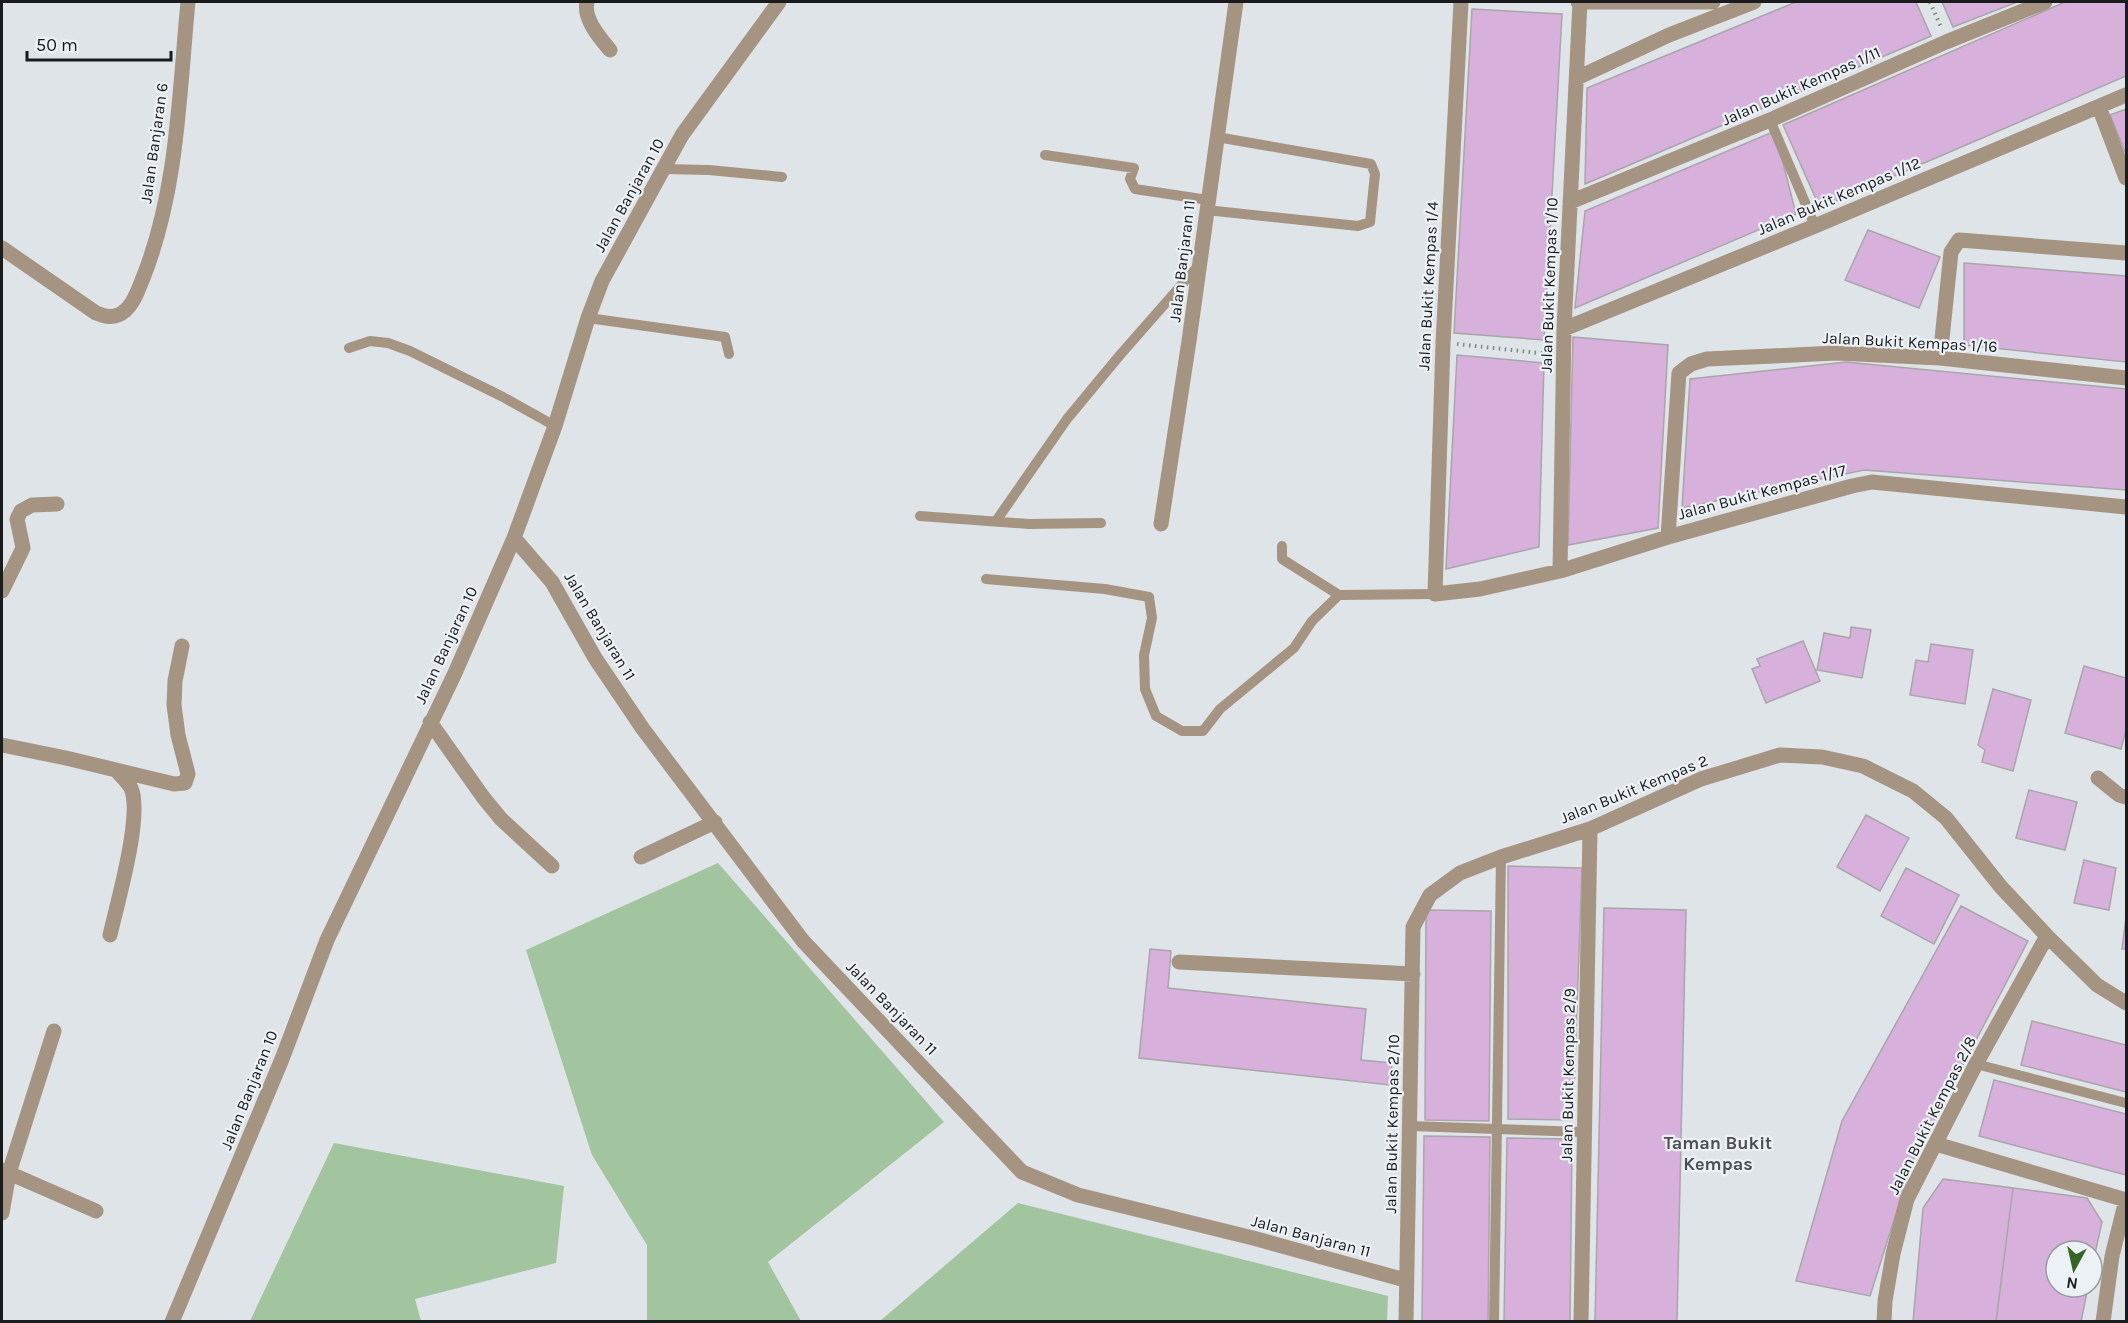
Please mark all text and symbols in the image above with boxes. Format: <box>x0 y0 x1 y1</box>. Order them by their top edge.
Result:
scale bar <box>27 24 171 62</box>
text: 50 m <box>36 34 78 56</box>
street label: Jalan Bukit Kempas 1/11 <box>1719 42 1883 130</box>
street label: Jalan Banjaran 6 <box>136 82 172 204</box>
street label: Jalan Banjaran 10 <box>590 135 668 255</box>
street label: Jalan Bukit Kempas 1/12 <box>1755 153 1923 239</box>
street label: Jalan Bukit Kempas 1/10 <box>1536 197 1562 373</box>
street label: Jalan Banjaran 11 <box>1165 199 1199 323</box>
street label: Jalan Bukit Kempas 1/4 <box>1414 201 1442 371</box>
street label: Jalan Bukit Kempas 1/16 <box>1822 328 1998 356</box>
street label: Jalan Bukit Kempas 1/17 <box>1676 460 1849 524</box>
street label: Jalan Banjaran 11 <box>560 568 640 684</box>
street label: Jalan Banjaran 10 <box>411 583 481 707</box>
street label: Jalan Bukit Kempas 2 <box>1557 751 1711 827</box>
street label: Jalan Banjaran 11 <box>842 957 942 1059</box>
street label: Jalan Bukit Kempas 2/9 <box>1557 988 1579 1162</box>
street label: Jalan Banjaran 10 <box>216 1028 282 1152</box>
street label: Jalan Bukit Kempas 2/8 <box>1884 1033 1980 1197</box>
street label: Jalan Bukit Kempas 2/10 <box>1381 1034 1403 1214</box>
district label: Taman Bukit Kempas <box>1664 1132 1772 1175</box>
street label: Jalan Banjaran 11 <box>1249 1211 1373 1261</box>
north arrow <box>2044 1239 2104 1299</box>
text: N <box>2065 1273 2079 1294</box>

